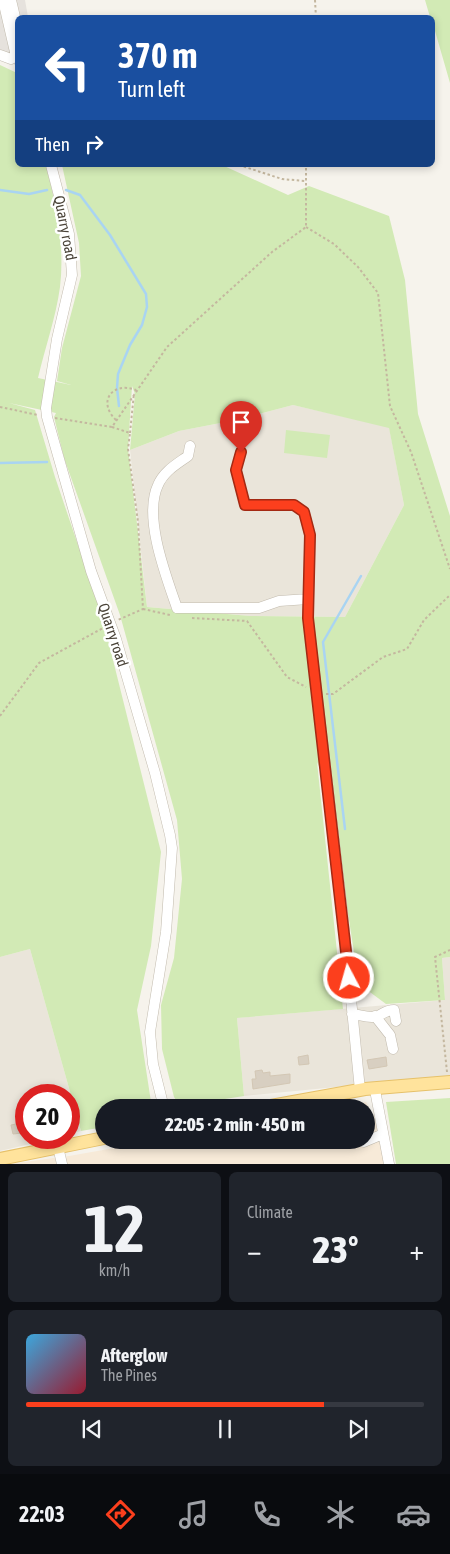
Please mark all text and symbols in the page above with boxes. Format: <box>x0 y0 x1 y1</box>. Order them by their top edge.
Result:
icon: left <box>35 35 100 100</box>
text: 370 m <box>118 35 197 75</box>
text: Turn left <box>118 76 185 102</box>
icon: right <box>80 130 108 158</box>
text: Then <box>35 133 70 155</box>
street label: Quarry road <box>51 194 80 262</box>
pin <box>220 401 262 452</box>
icon: arrive <box>227 408 255 436</box>
street label: Quarry road <box>95 601 132 669</box>
position arrow <box>322 951 374 1003</box>
speed limit sign: 20 <box>15 1084 80 1149</box>
text: 22:05 · 2 min · 450 m <box>165 1113 305 1135</box>
text: 12 <box>84 1191 145 1266</box>
text: Climate <box>247 1203 293 1221</box>
text: 23° <box>312 1228 359 1271</box>
text: − <box>247 1234 262 1266</box>
text: + <box>409 1234 424 1266</box>
text: km/h <box>99 1261 130 1279</box>
text: Afterglow <box>101 1344 168 1366</box>
text: The Pines <box>101 1366 157 1384</box>
icon: previous <box>78 1415 106 1443</box>
icon: pause <box>211 1415 239 1443</box>
icon: next <box>344 1415 372 1443</box>
icon: directions <box>103 1497 138 1532</box>
icon: music <box>176 1497 211 1532</box>
icon: phone <box>249 1497 284 1532</box>
icon: climate <box>323 1497 358 1532</box>
icon: car <box>396 1497 431 1532</box>
text: 22:03 <box>19 1501 65 1527</box>

